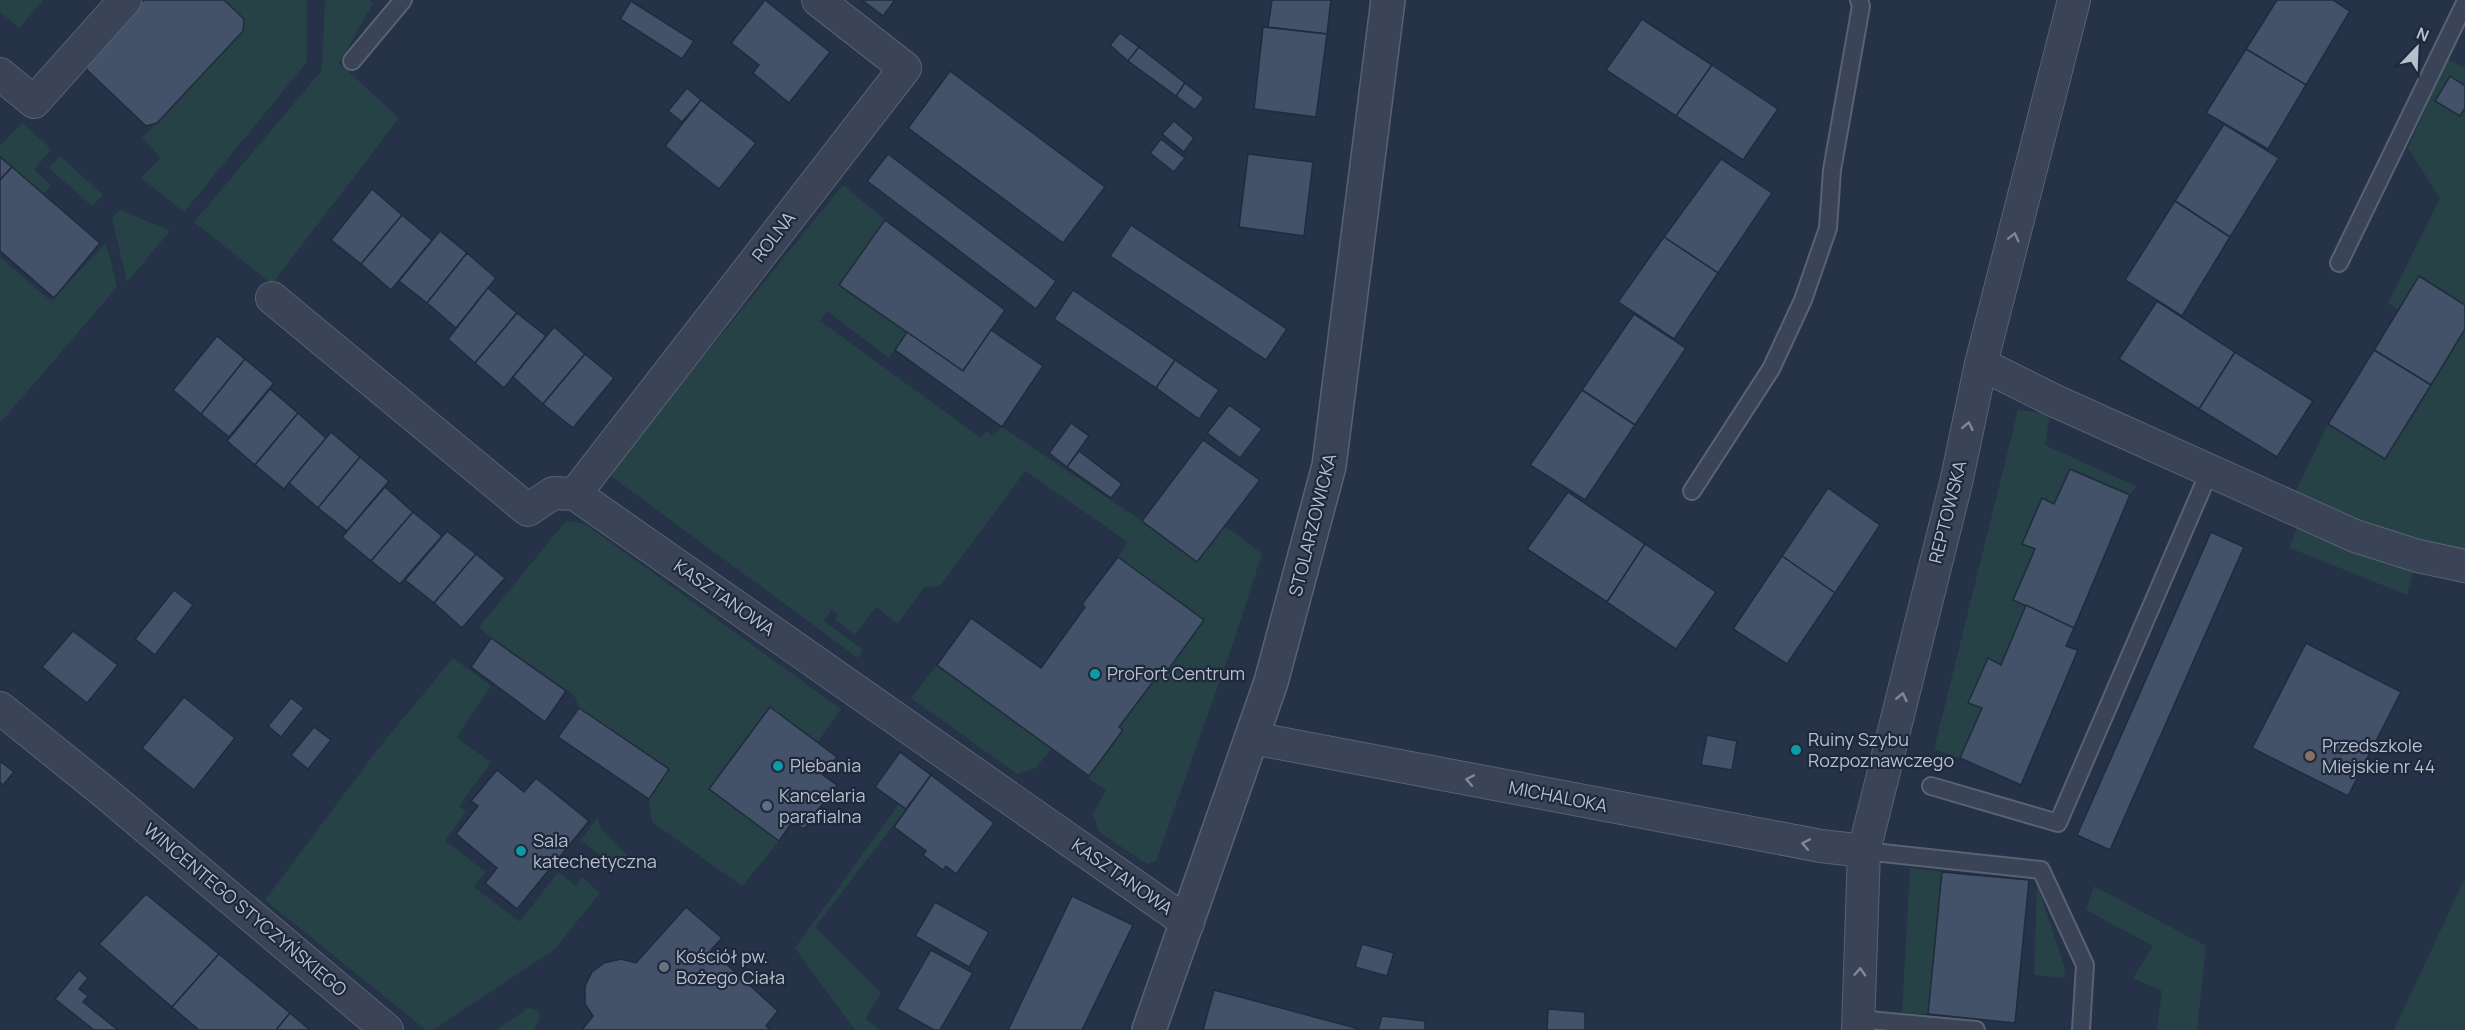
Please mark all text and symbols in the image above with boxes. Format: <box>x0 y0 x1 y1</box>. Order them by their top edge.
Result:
north arrow <box>2387 18 2447 78</box>
text: N <box>2413 22 2432 47</box>
street label: ROLNA <box>746 206 801 266</box>
one-way arrow <box>2006 232 2019 242</box>
one-way arrow <box>1961 422 1974 432</box>
street label: STOLARZOWICKA <box>1283 450 1342 599</box>
street label: REPTOWSKA <box>1923 457 1972 566</box>
street label: KASZTANOWA <box>669 553 780 641</box>
place label: ProFort Centrum <box>1107 661 1245 685</box>
marker: ProFort Centrum <box>1088 667 1102 681</box>
one-way arrow <box>1895 693 1908 703</box>
place label: Ruiny Szybu Rozpoznawczego <box>1808 727 1954 772</box>
place label: Przedszkole Miejskie nr 44 <box>2322 733 2435 778</box>
marker: Ruiny Szybu Rozpoznawczego <box>1789 743 1803 757</box>
marker: Przedszkole Miejskie nr 44 <box>2303 749 2317 763</box>
place label: Plebania <box>790 753 861 777</box>
marker: Plebania <box>771 759 785 773</box>
one-way arrow <box>1465 774 1475 787</box>
street label: MICHALOKA <box>1507 775 1610 817</box>
place label: Kancelaria parafialna <box>779 783 865 828</box>
marker: Kancelaria parafialna <box>760 799 774 813</box>
street label: WINCENTEGO STYCZYŃSKIEGO <box>139 817 352 1001</box>
place label: Sala katechetyczna <box>533 828 657 873</box>
street label: KASZTANOWA <box>1067 832 1178 920</box>
one-way arrow <box>1801 838 1811 850</box>
marker: Sala katechetyczna <box>514 844 528 858</box>
place label: Kościół pw. Bożego Ciała <box>676 944 785 989</box>
marker: Kościół pw. Bożego Ciała <box>657 960 671 974</box>
one-way arrow <box>1853 967 1866 976</box>

